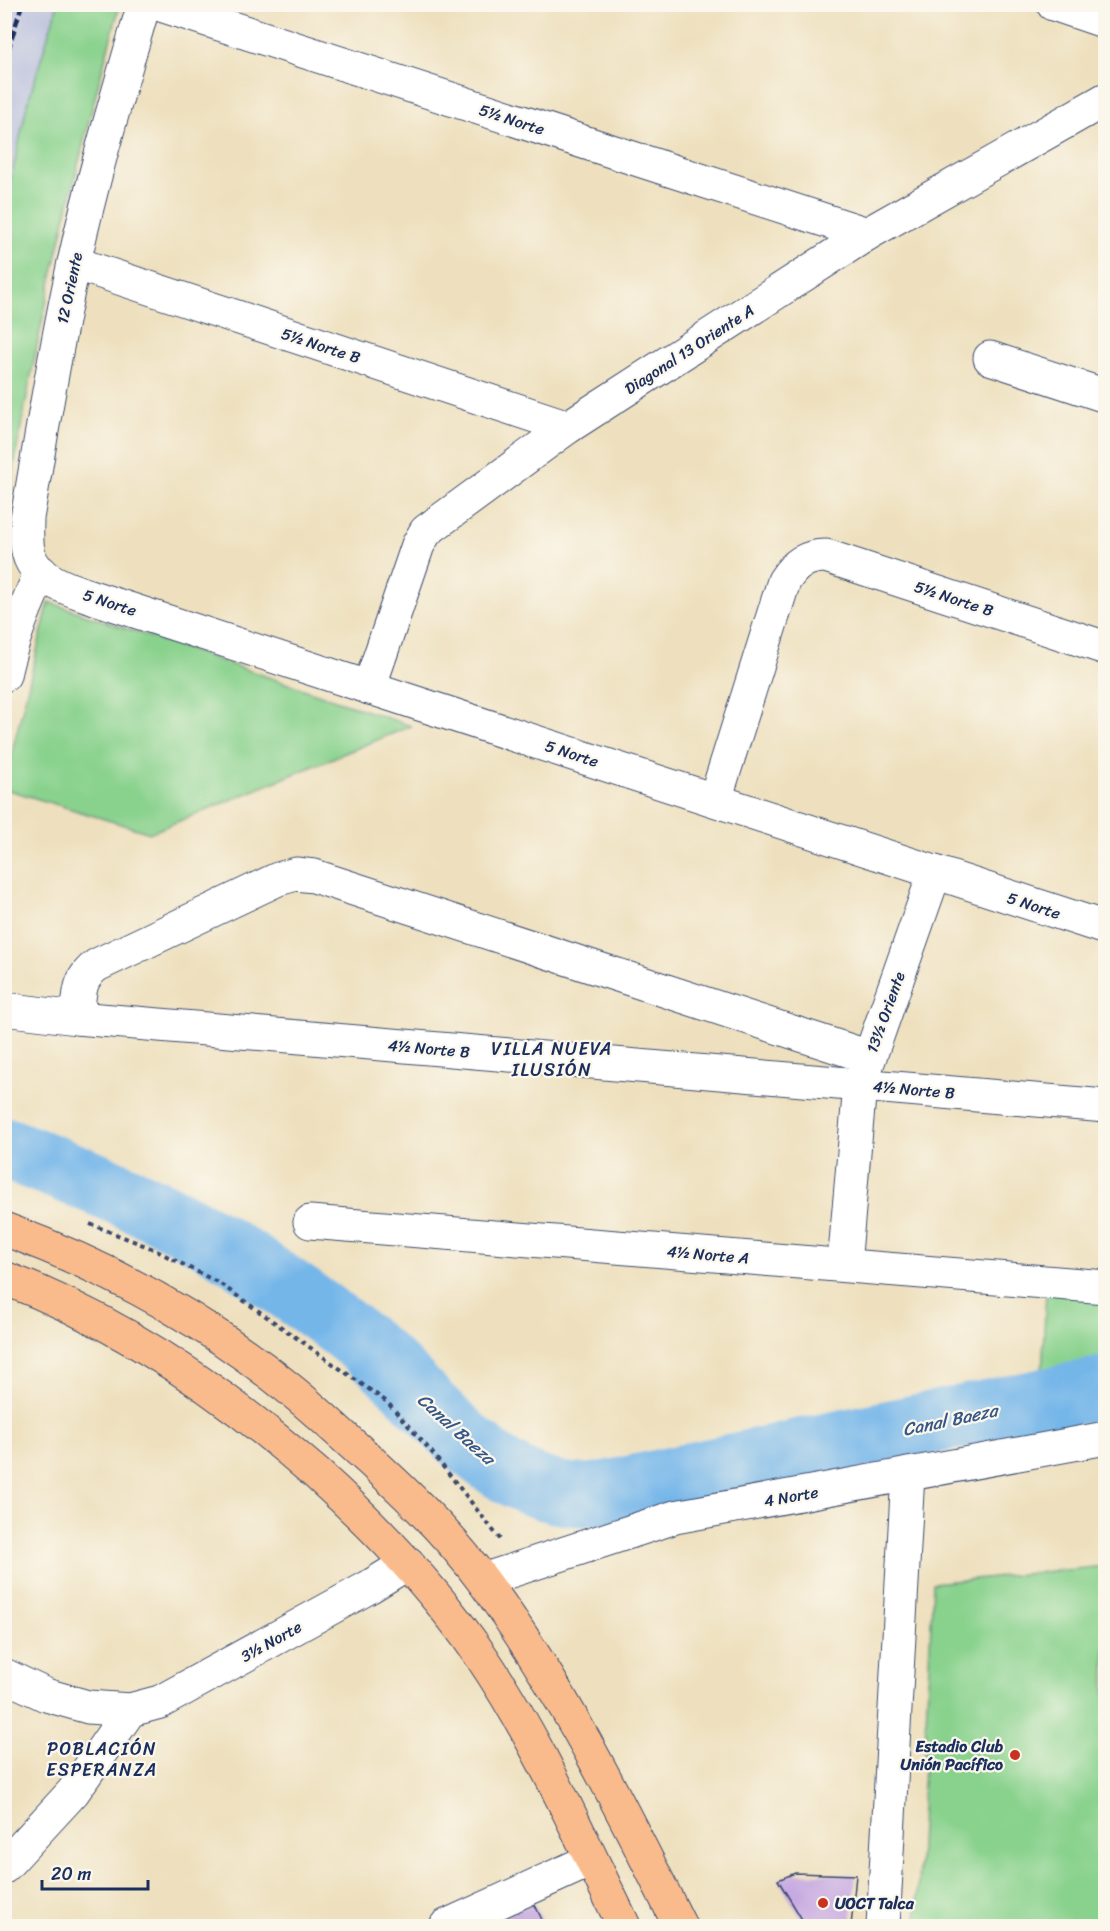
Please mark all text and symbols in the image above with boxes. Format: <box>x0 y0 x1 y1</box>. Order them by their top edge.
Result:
street label: 5½ Norte <box>475 95 548 144</box>
street label: 12 Oriente <box>48 249 91 327</box>
street label: Diagonal 13 Oriente A <box>618 296 760 402</box>
street label: 5½ Norte B <box>277 319 364 372</box>
street label: 5½ Norte B <box>910 572 997 625</box>
street label: 5 Norte <box>79 580 140 625</box>
street label: 5 Norte <box>541 731 602 776</box>
street label: 5 Norte <box>1003 883 1064 928</box>
street label: 13½ Oriente <box>857 967 914 1057</box>
street label: 4½ Norte B <box>387 1030 471 1067</box>
district label: VILLA NUEVA ILUSIÓN <box>491 1033 613 1086</box>
street label: 4½ Norte B <box>872 1071 956 1108</box>
street label: 4½ Norte A <box>666 1236 750 1273</box>
water label: Canal Baeza <box>410 1385 504 1474</box>
water label: Canal Baeza <box>900 1394 1002 1446</box>
street label: 4 Norte <box>761 1477 821 1516</box>
street label: 3½ Norte <box>235 1613 307 1670</box>
place label: Estadio Club Unión Pacífico <box>901 1732 1003 1779</box>
district label: POBLACIÓN ESPERANZA <box>46 1733 158 1786</box>
marker: Estadio Club Unión Pacífico <box>1008 1748 1022 1762</box>
scale bar <box>42 1853 148 1891</box>
text: 20 m <box>51 1858 91 1890</box>
place label: UOCT Talca <box>835 1889 915 1918</box>
marker: UOCT Talca <box>816 1896 830 1910</box>

